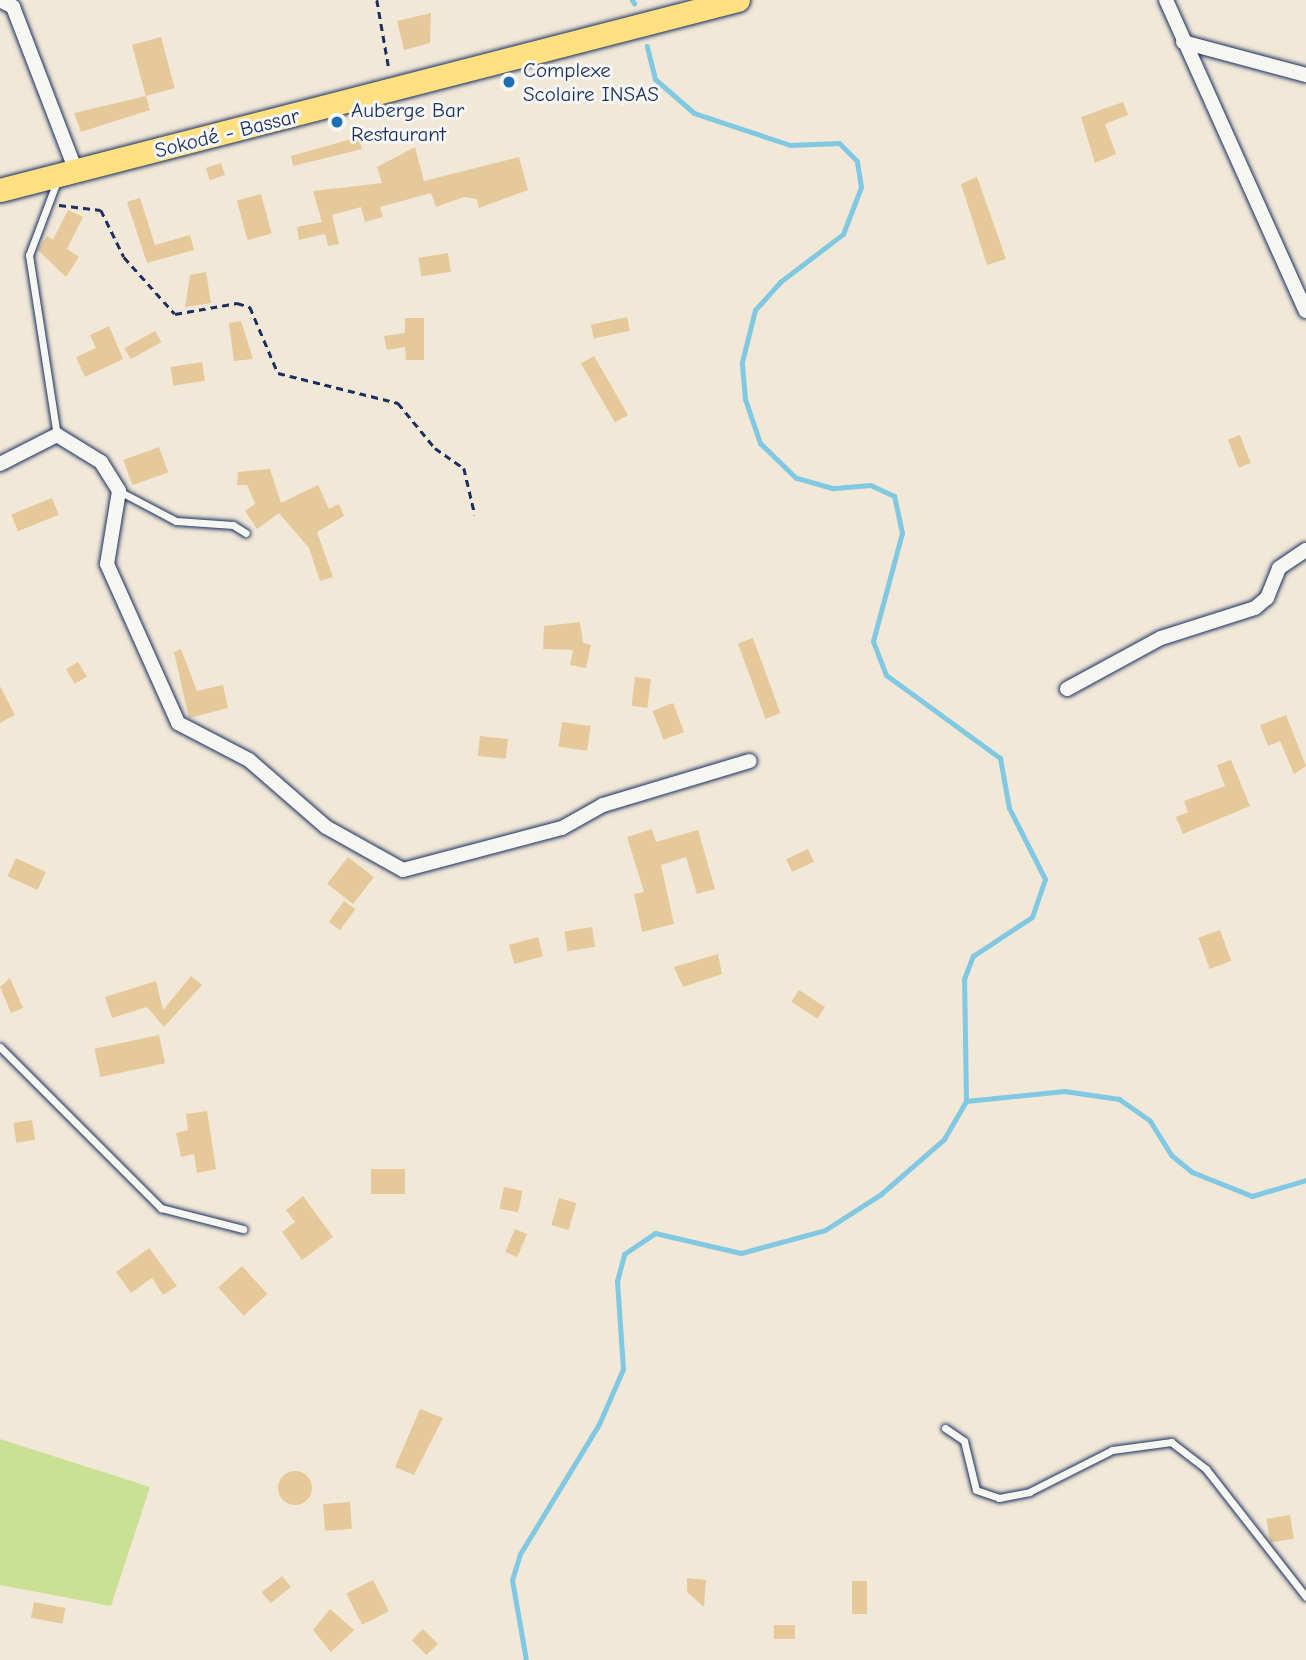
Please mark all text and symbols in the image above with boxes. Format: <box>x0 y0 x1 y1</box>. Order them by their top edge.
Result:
place label: Complexe Scolaire INSAS <box>523 57 659 107</box>
marker: Complexe Scolaire INSAS <box>501 74 517 90</box>
place label: Auberge Bar Restaurant <box>351 97 464 147</box>
street label: Sokodé - Bassar <box>152 103 302 163</box>
marker: Auberge Bar Restaurant <box>329 114 345 130</box>

